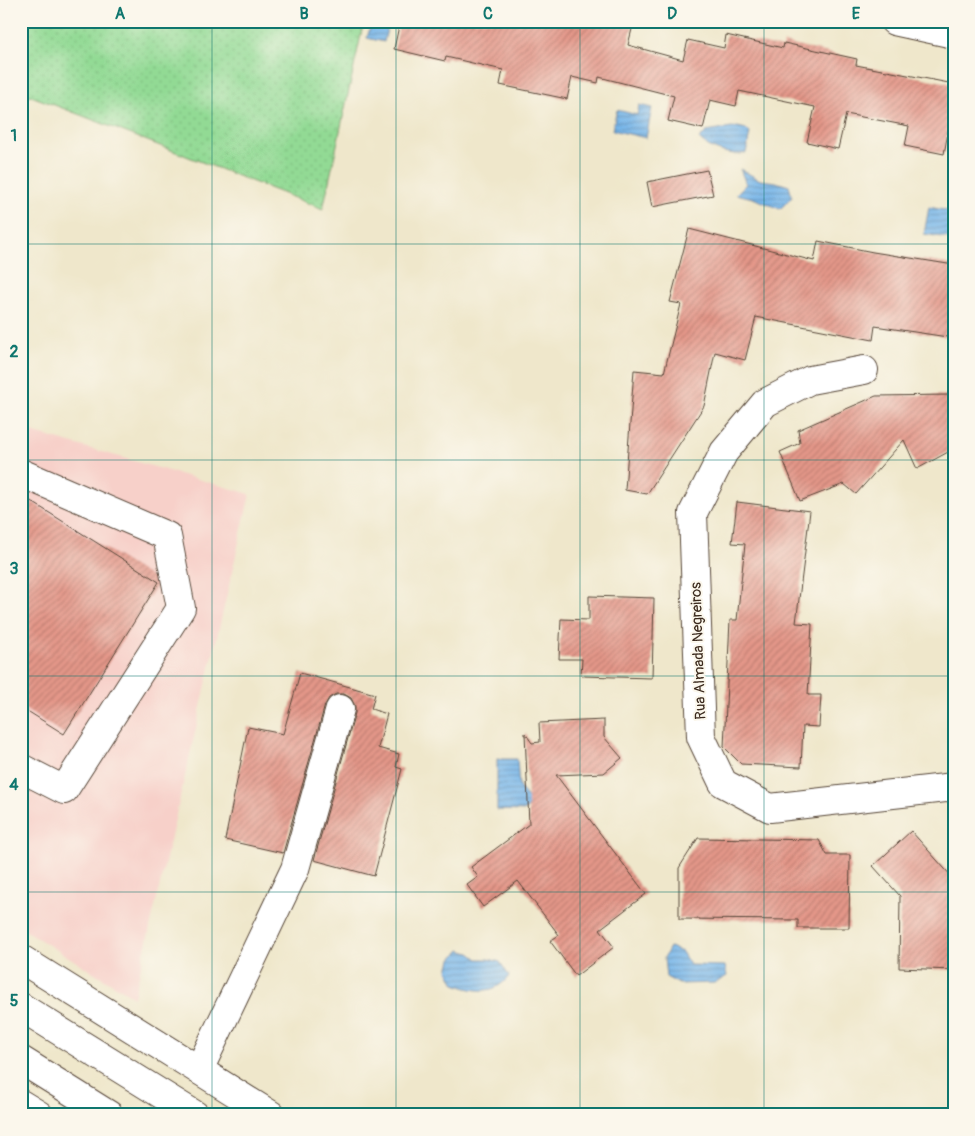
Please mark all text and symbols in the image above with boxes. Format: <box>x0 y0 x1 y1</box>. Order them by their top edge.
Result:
text: A <box>115 4 126 24</box>
text: B <box>299 4 309 24</box>
text: C <box>483 4 493 24</box>
text: D <box>667 4 677 24</box>
text: E <box>852 4 861 24</box>
text: 1 <box>11 126 17 146</box>
text: 2 <box>10 342 19 362</box>
text: 3 <box>10 559 19 579</box>
street label: Rua Almada Negreiros <box>687 582 710 720</box>
text: 4 <box>9 775 19 795</box>
text: 5 <box>10 991 19 1011</box>

